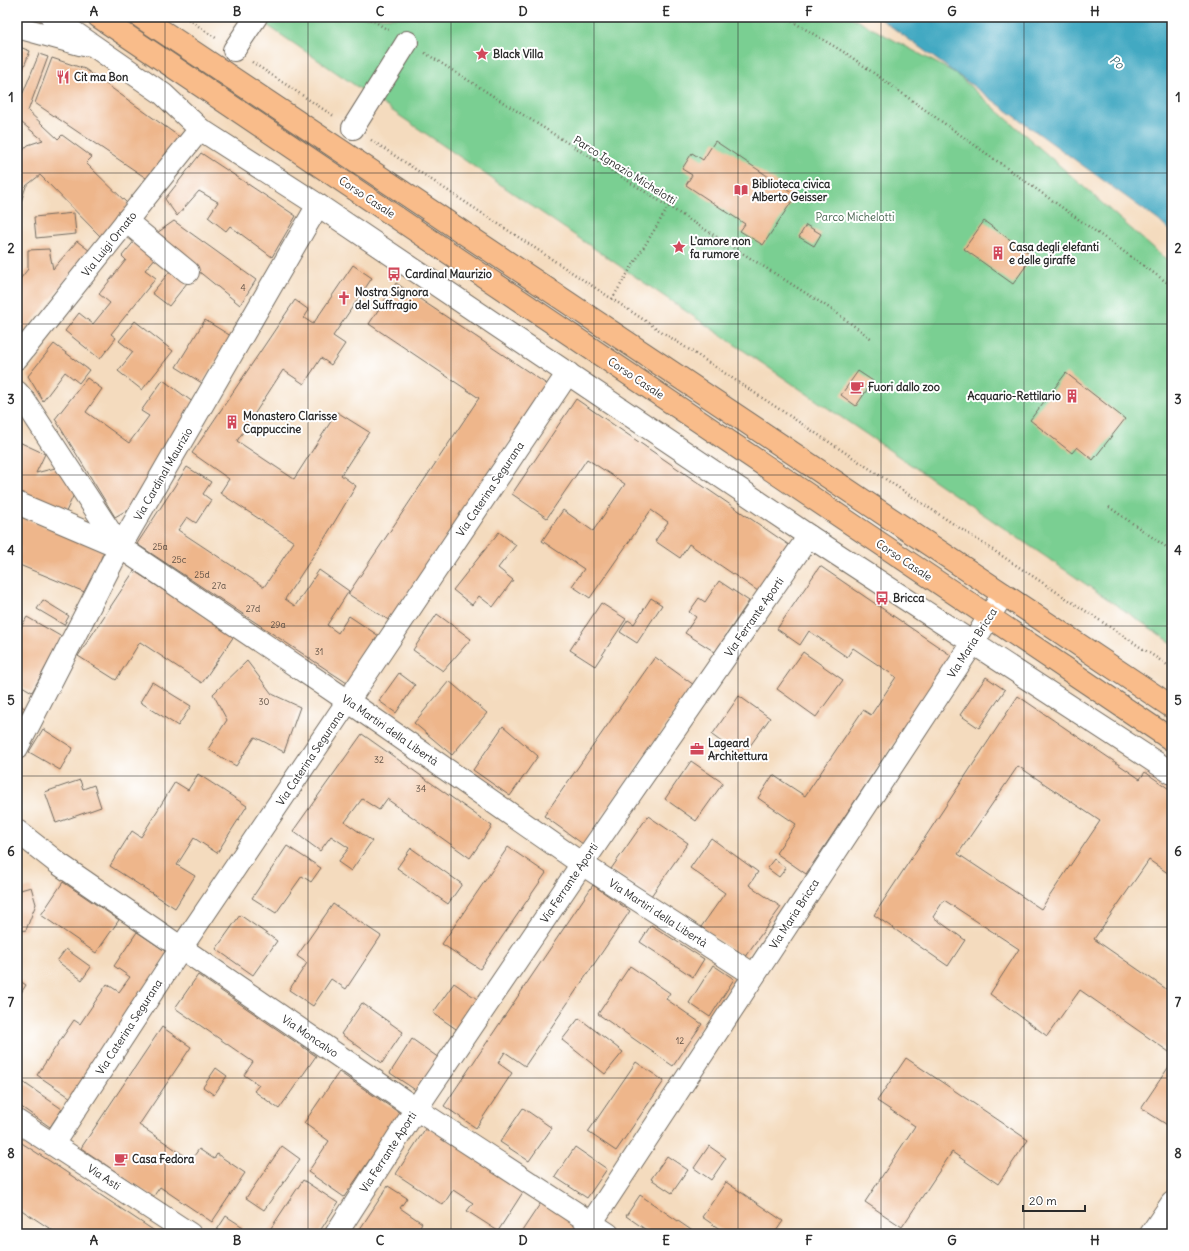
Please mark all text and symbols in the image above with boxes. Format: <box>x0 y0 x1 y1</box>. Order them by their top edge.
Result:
text: A <box>90 3 99 20</box>
text: B <box>233 3 242 20</box>
text: C <box>376 3 385 20</box>
text: D <box>518 3 528 20</box>
text: E <box>662 3 670 20</box>
text: F <box>805 3 813 20</box>
text: G <box>947 3 957 20</box>
text: H <box>1090 3 1100 20</box>
place icon: Black Villa <box>474 46 490 62</box>
place label: Black Villa <box>493 47 544 61</box>
water label: Po <box>1107 52 1128 73</box>
restaurant icon: Cit ma Bon <box>55 69 71 85</box>
place label: Cit ma Bon <box>74 70 129 84</box>
text: 1 <box>8 89 14 106</box>
text: 1 <box>1175 89 1181 106</box>
street label: Parco Ignazio Michelotti <box>571 133 679 207</box>
street label: Corso Casale <box>336 173 398 221</box>
place label: Biblioteca civica Alberto Geisser <box>752 177 831 204</box>
library icon: Biblioteca civica Alberto Geisser <box>733 182 749 198</box>
street label: Via Luigi Ornato <box>78 209 140 279</box>
park label: Parco Michelotti <box>816 210 894 224</box>
place label: L'amore non fa rumore <box>689 234 751 261</box>
place icon: L'amore non fa rumore <box>671 239 687 255</box>
text: 2 <box>7 240 15 257</box>
place label: Casa degli elefanti e delle giraffe <box>1009 240 1099 268</box>
text: 2 <box>1174 240 1182 257</box>
building icon: Casa degli elefanti e delle giraffe <box>990 245 1006 261</box>
bus stop icon: Cardinal Maurizio <box>386 266 402 282</box>
place label: Cardinal Maurizio <box>405 267 492 281</box>
house number: 4 <box>240 282 246 293</box>
place label: Nostra Signora del Suffragio <box>355 285 429 313</box>
church icon: Nostra Signora del Suffragio <box>336 290 352 306</box>
street label: Corso Casale <box>605 354 667 402</box>
cafe icon: Fuori dallo zoo <box>849 379 865 395</box>
place label: Fuori dallo zoo <box>868 380 940 394</box>
building icon: Acquario-Rettilario <box>1064 388 1080 404</box>
place label: Acquario-Rettilario <box>967 389 1061 404</box>
text: 3 <box>7 391 15 408</box>
text: 3 <box>1174 391 1182 408</box>
place label: Monastero Clarisse Cappuccine <box>243 409 337 437</box>
building icon: Monastero Clarisse Cappuccine <box>224 414 240 430</box>
street label: Via Cardinal Maurizio <box>131 425 195 523</box>
street label: Via Caterina Segurana <box>453 439 527 539</box>
street label: Corso Casale <box>873 536 935 584</box>
house number: 25a <box>152 541 168 552</box>
text: 4 <box>7 542 15 559</box>
text: 4 <box>1174 542 1182 559</box>
house number: 25c <box>172 554 187 565</box>
house number: 25d <box>194 569 210 580</box>
street label: Via Ferrante Aporti <box>721 575 787 659</box>
house number: 27a <box>212 580 226 591</box>
bus stop icon: Bricca <box>874 590 890 606</box>
place label: Bricca <box>893 591 925 605</box>
house number: 27d <box>246 603 260 614</box>
street label: Via Maria Bricca <box>944 605 1000 681</box>
house number: 29a <box>270 619 286 630</box>
house number: 31 <box>315 646 323 657</box>
street label: Via Martiri della Libertà <box>339 691 441 769</box>
text: 5 <box>7 692 15 709</box>
text: 5 <box>1174 692 1182 709</box>
house number: 30 <box>258 696 270 707</box>
street label: Via Caterina Segurana <box>273 708 347 808</box>
place label: Lageard Architettura <box>708 736 769 763</box>
office icon: Lageard Architettura <box>689 741 705 757</box>
house number: 32 <box>374 754 384 765</box>
house number: 34 <box>416 783 426 794</box>
street label: Via Ferrante Aporti <box>537 840 601 926</box>
text: 6 <box>7 843 15 860</box>
text: 6 <box>1174 843 1182 860</box>
street label: Via Martiri della Libertà <box>606 876 710 950</box>
street label: Via Maria Bricca <box>766 876 822 952</box>
street label: Via Caterina Segurana <box>93 977 165 1077</box>
text: 7 <box>8 994 15 1011</box>
text: 7 <box>1175 994 1182 1011</box>
street label: Via Moncalvo <box>279 1012 341 1060</box>
house number: 12 <box>676 1035 684 1046</box>
street label: Via Ferrante Aporti <box>357 1109 419 1195</box>
text: 8 <box>7 1145 15 1162</box>
text: 8 <box>1174 1145 1182 1162</box>
cafe icon: Casa Fedora <box>113 1151 129 1167</box>
place label: Casa Fedora <box>132 1152 195 1166</box>
street label: Via Asti <box>85 1161 123 1193</box>
scale bar <box>1023 1187 1085 1213</box>
text: 20 m <box>1029 1193 1057 1208</box>
text: A <box>90 1232 99 1249</box>
text: B <box>233 1232 242 1249</box>
text: C <box>376 1232 385 1249</box>
text: D <box>518 1232 528 1249</box>
text: E <box>662 1232 670 1249</box>
text: F <box>805 1232 813 1249</box>
text: G <box>947 1232 957 1249</box>
text: H <box>1090 1232 1100 1249</box>

